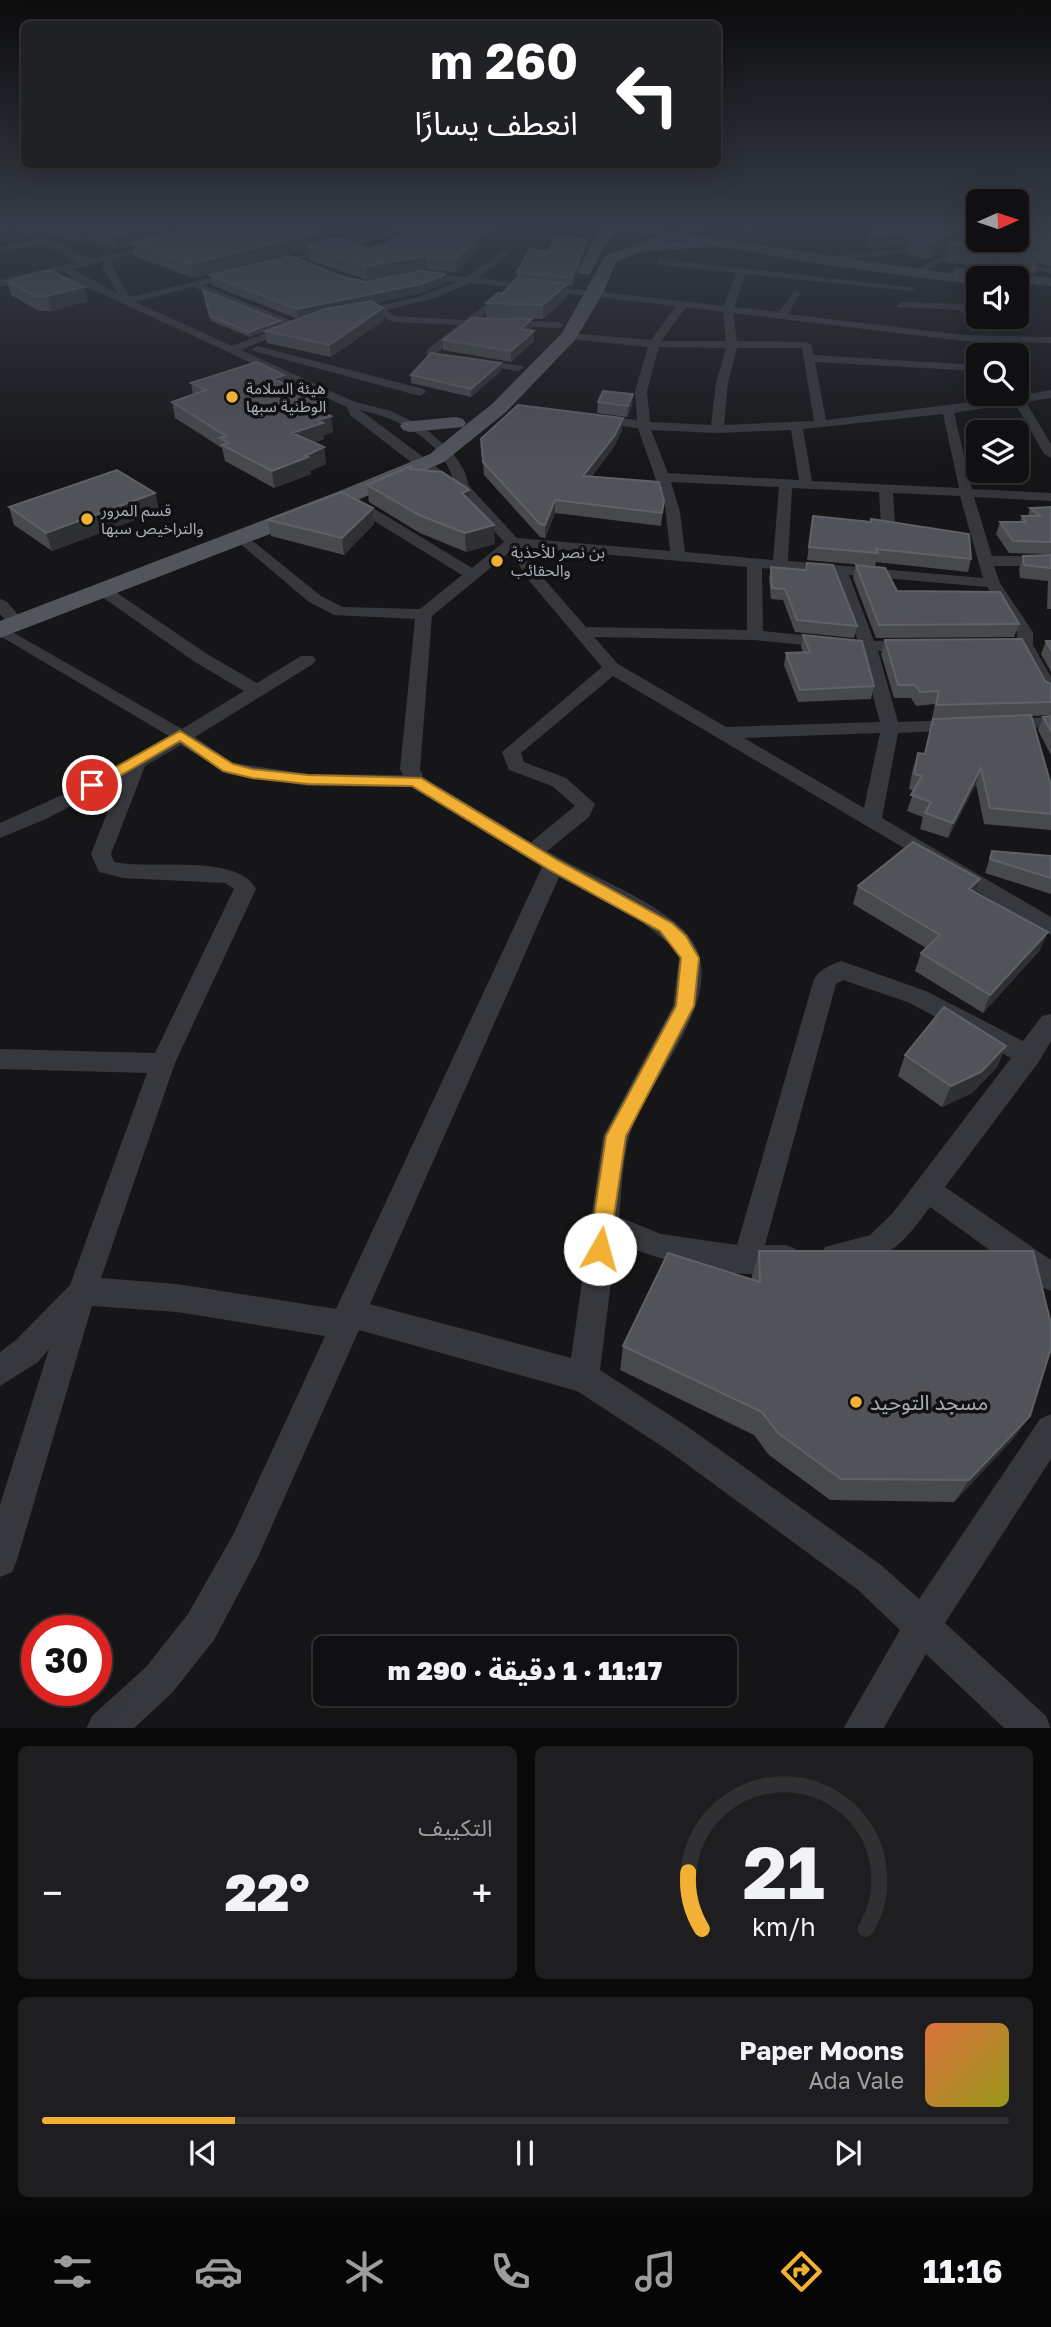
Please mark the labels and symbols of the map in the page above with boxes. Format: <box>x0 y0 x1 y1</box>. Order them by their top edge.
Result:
north arrow <box>966 189 1029 252</box>
place label: هيئة السلامة الوطنية سبها <box>246 378 326 416</box>
marker: هيئة السلامة الوطنية سبها <box>224 389 240 405</box>
place label: قسم المرور والتراخيص سبها <box>100 500 204 538</box>
marker: قسم المرور والتراخيص سبها <box>79 511 95 527</box>
place label: بن نصر للأحذية والحقائب <box>511 542 605 580</box>
marker: بن نصر للأحذية والحقائب <box>489 553 505 569</box>
pin <box>62 755 122 815</box>
position arrow <box>563 1212 637 1286</box>
place label: مسجد التوحيد <box>870 1389 988 1415</box>
marker: مسجد التوحيد <box>848 1394 864 1410</box>
speed limit sign: 30 <box>21 1615 112 1706</box>

